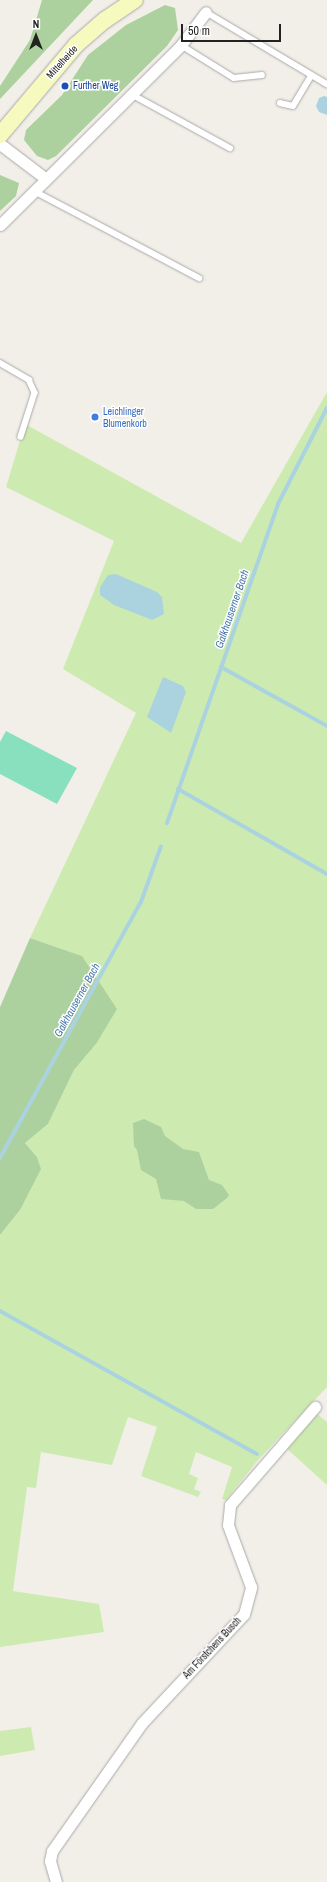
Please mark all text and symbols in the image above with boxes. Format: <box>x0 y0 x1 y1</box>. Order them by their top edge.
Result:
north arrow <box>16 16 56 56</box>
scale bar <box>183 16 283 42</box>
text: N <box>33 17 39 31</box>
text: 50 m <box>188 23 210 39</box>
street label: Mittelheide <box>44 43 80 81</box>
place label: Further Weg <box>73 80 118 92</box>
marker: Further Weg <box>60 81 70 91</box>
place label: Leichlinger Blumenkorb <box>103 405 147 428</box>
marker: Leichlinger Blumenkorb <box>90 412 100 422</box>
water label: Galkhauserner Bach <box>212 568 252 650</box>
water label: Galkhauserner Bach <box>51 961 103 1039</box>
street label: Am Förstchens Busch <box>180 1615 244 1681</box>

